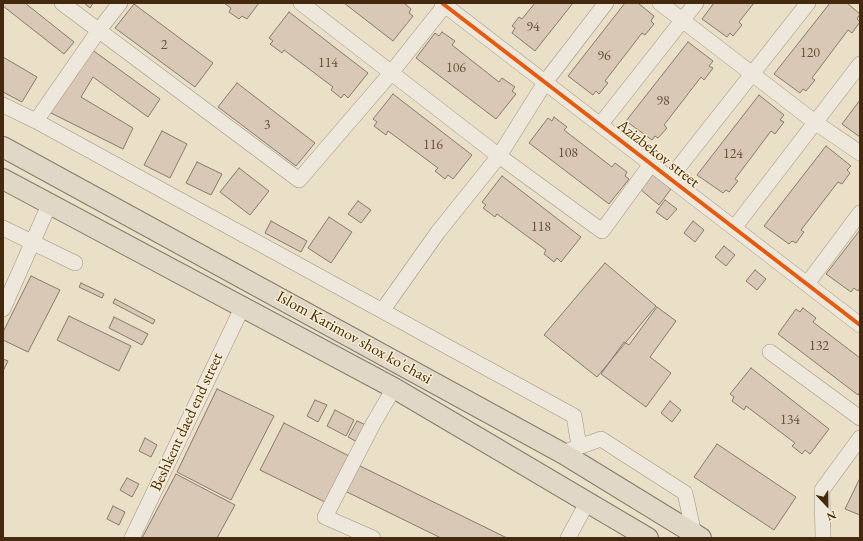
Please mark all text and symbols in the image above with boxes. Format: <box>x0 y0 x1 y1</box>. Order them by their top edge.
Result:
house number: 94 <box>526 19 540 35</box>
house number: 2 <box>161 37 167 53</box>
house number: 120 <box>800 45 820 61</box>
house number: 96 <box>597 48 611 64</box>
house number: 114 <box>318 55 338 71</box>
house number: 106 <box>446 60 466 76</box>
house number: 98 <box>656 93 670 109</box>
street label: Azizbekov street <box>613 116 703 192</box>
house number: 3 <box>264 117 270 133</box>
house number: 116 <box>423 137 443 153</box>
house number: 108 <box>558 145 578 161</box>
house number: 124 <box>723 146 743 162</box>
house number: 118 <box>531 219 551 235</box>
street label: Islom Karimov shox ko'chasi <box>273 287 435 389</box>
house number: 132 <box>809 338 829 354</box>
street label: Beshkent daed end street <box>147 350 227 494</box>
house number: 134 <box>780 412 800 428</box>
north arrow <box>807 485 847 525</box>
text: N <box>825 508 838 524</box>

